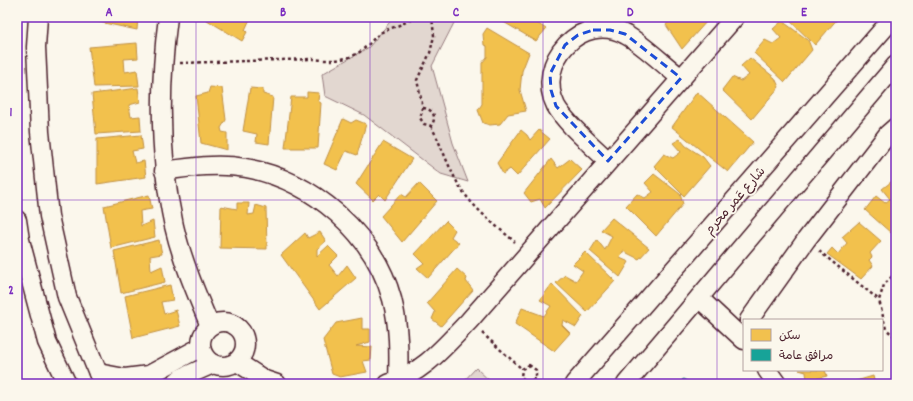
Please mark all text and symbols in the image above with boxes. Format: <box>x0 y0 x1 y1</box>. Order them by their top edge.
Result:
text: A <box>105 4 113 23</box>
text: B <box>280 4 286 23</box>
text: C <box>453 4 460 23</box>
text: D <box>627 4 634 23</box>
text: E <box>801 4 808 23</box>
text: 1 <box>10 104 13 123</box>
street label: شارع عَمر محرم <box>701 163 771 240</box>
text: 2 <box>8 282 14 301</box>
legend <box>743 319 883 371</box>
text: سكن <box>779 328 801 345</box>
text: مرافق عامة <box>779 348 833 365</box>

